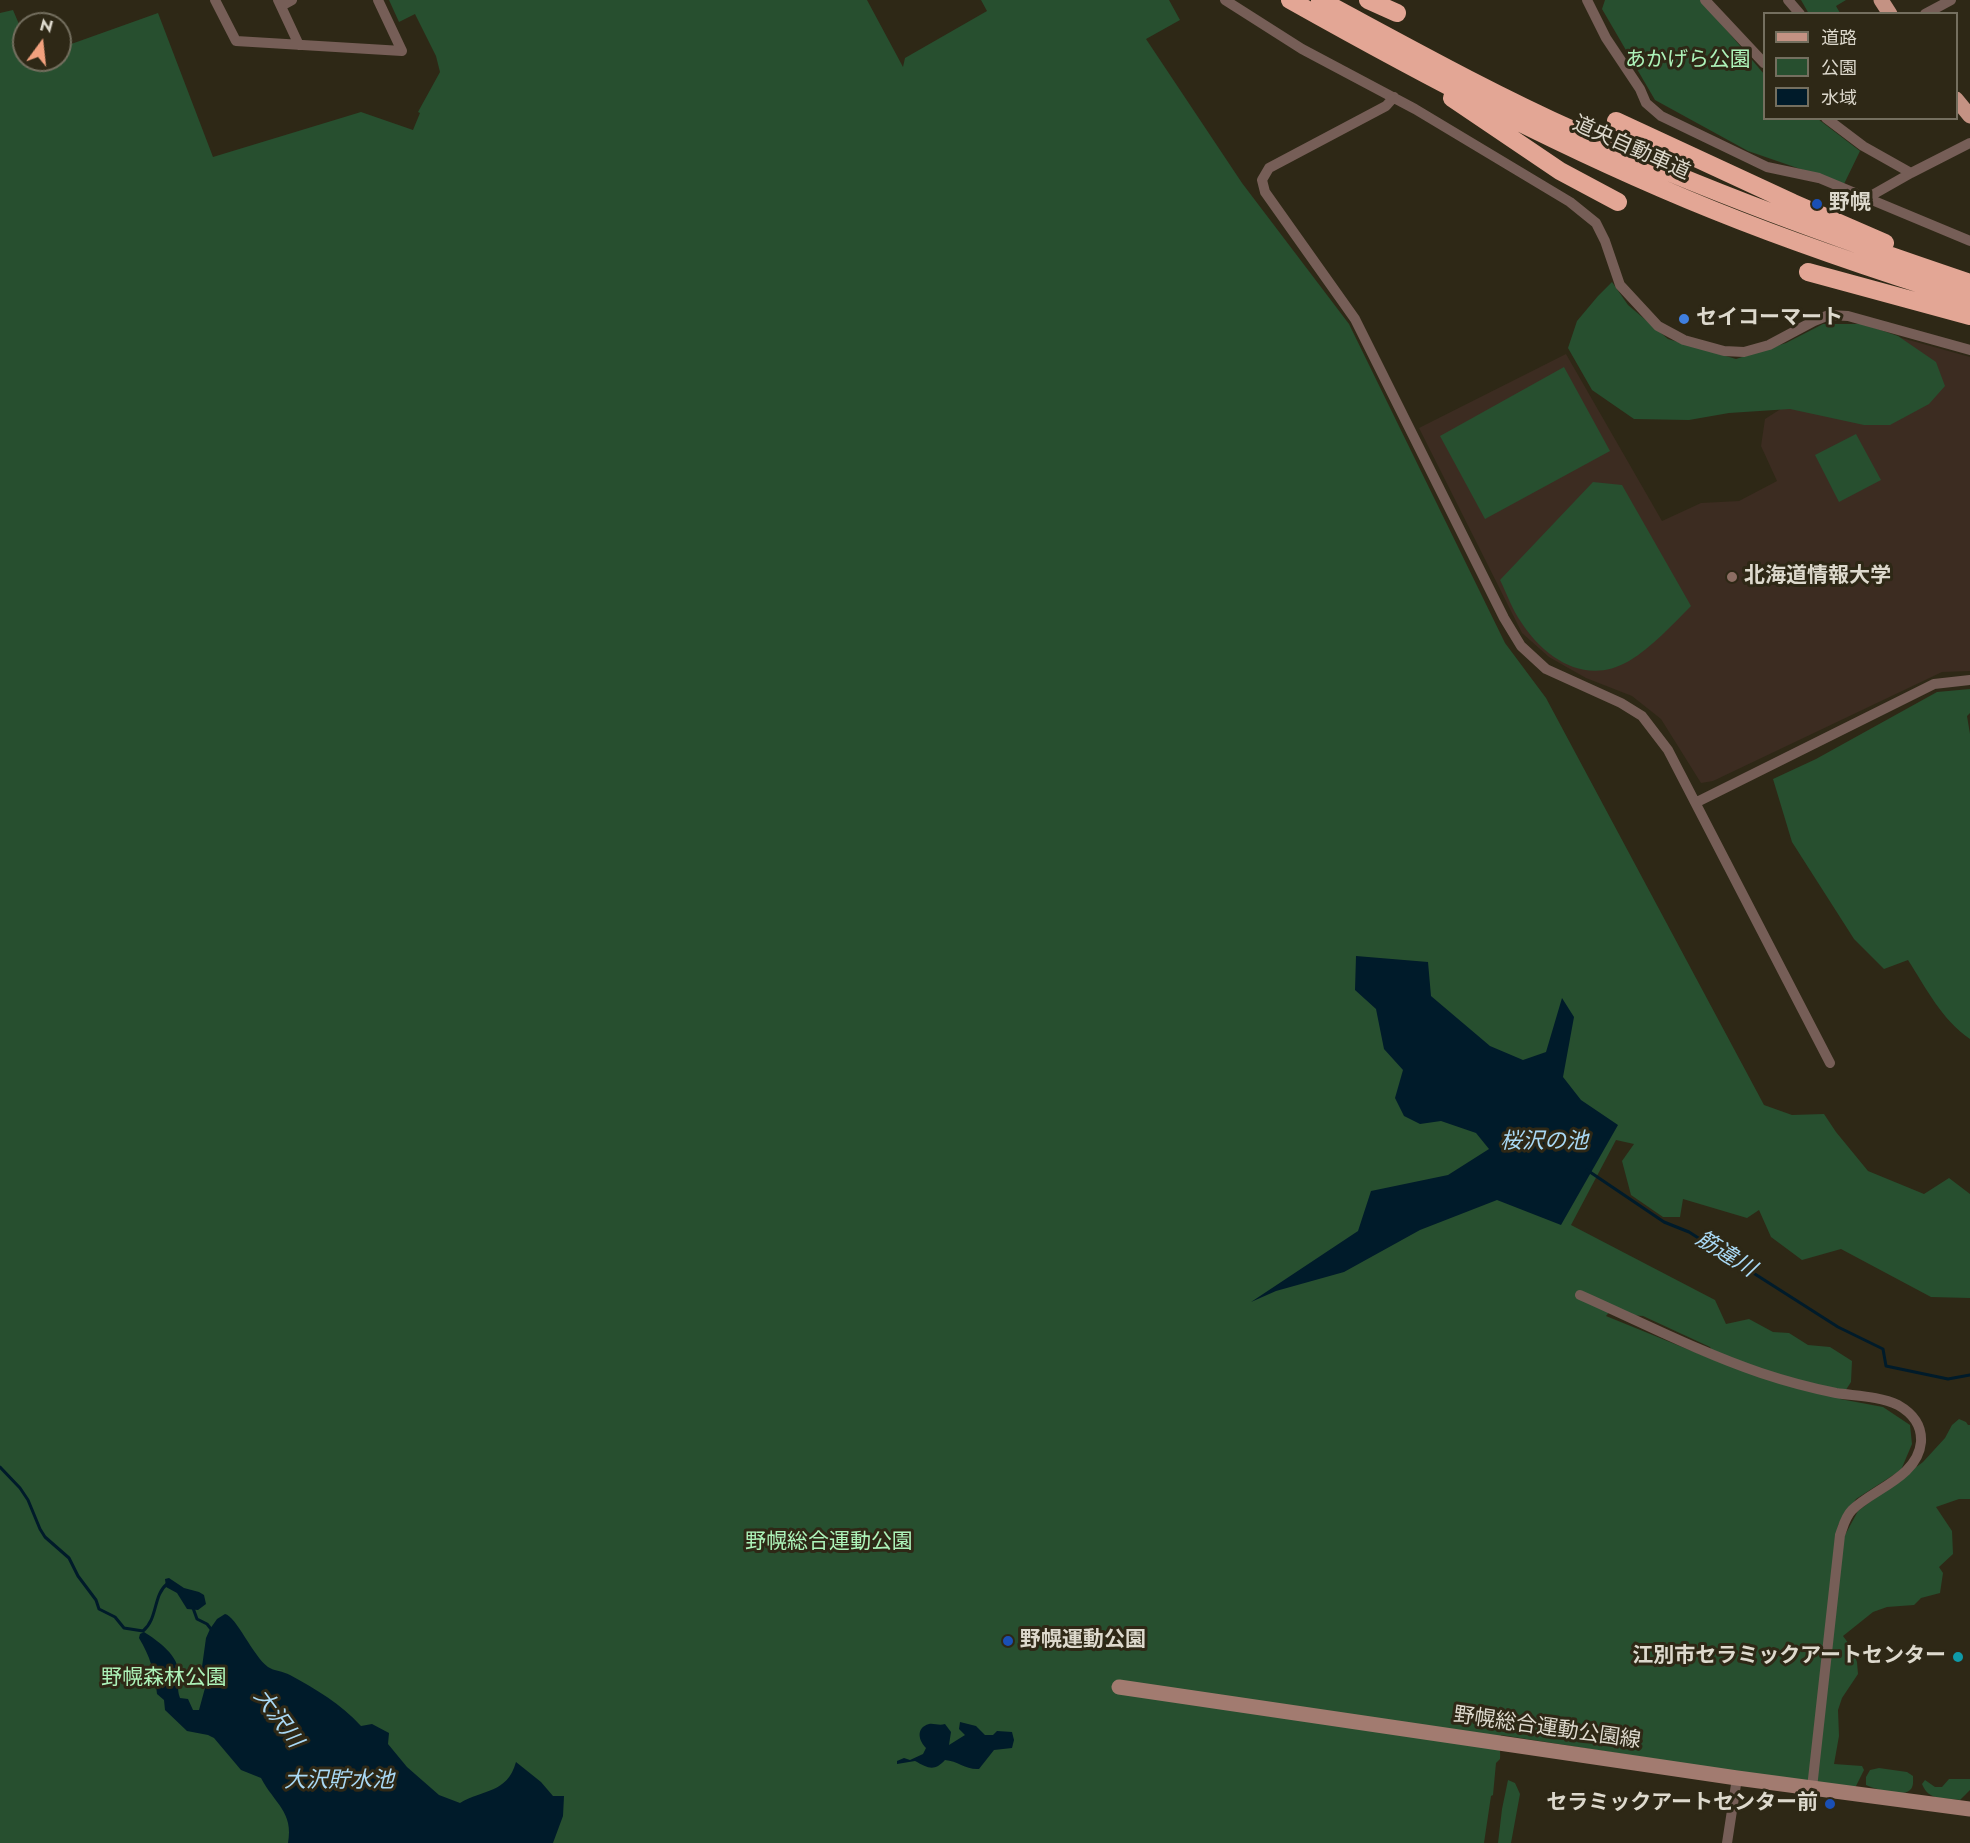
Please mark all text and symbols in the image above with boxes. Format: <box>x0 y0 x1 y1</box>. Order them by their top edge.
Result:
north arrow <box>12 12 72 72</box>
legend <box>1763 12 1958 120</box>
text: N <box>37 13 55 39</box>
text: 道路 <box>1821 25 1857 51</box>
park label: あかげら公園 <box>1625 48 1751 74</box>
text: 公園 <box>1821 55 1857 81</box>
text: 水域 <box>1821 85 1857 111</box>
street label: 道央自動車道 <box>1568 112 1694 186</box>
place label: 野幌 <box>1829 191 1871 217</box>
marker: 野幌 <box>1810 197 1824 211</box>
place label: セイコーマート <box>1696 306 1843 332</box>
marker: セイコーマート <box>1677 312 1691 326</box>
place label: 北海道情報大学 <box>1744 564 1891 590</box>
marker: 北海道情報大学 <box>1725 570 1739 584</box>
water label: 桜沢の池 <box>1500 1130 1588 1156</box>
water label: 筋違川 <box>1690 1226 1760 1284</box>
park label: 野幌総合運動公園 <box>745 1530 913 1556</box>
place label: 野幌運動公園 <box>1020 1628 1146 1654</box>
marker: 野幌運動公園 <box>1001 1634 1015 1648</box>
place label: 江別市セラミックアートセンター <box>1632 1644 1946 1670</box>
marker: 江別市セラミックアートセンター <box>1951 1650 1965 1664</box>
park label: 野幌森林公園 <box>101 1666 227 1692</box>
water label: 大沢川 <box>247 1685 307 1753</box>
street label: 野幌総合運動公園線 <box>1452 1703 1642 1755</box>
water label: 大沢貯水池 <box>284 1769 394 1795</box>
place label: セラミックアートセンター前 <box>1546 1791 1818 1817</box>
marker: セラミックアートセンター前 <box>1823 1797 1837 1811</box>

